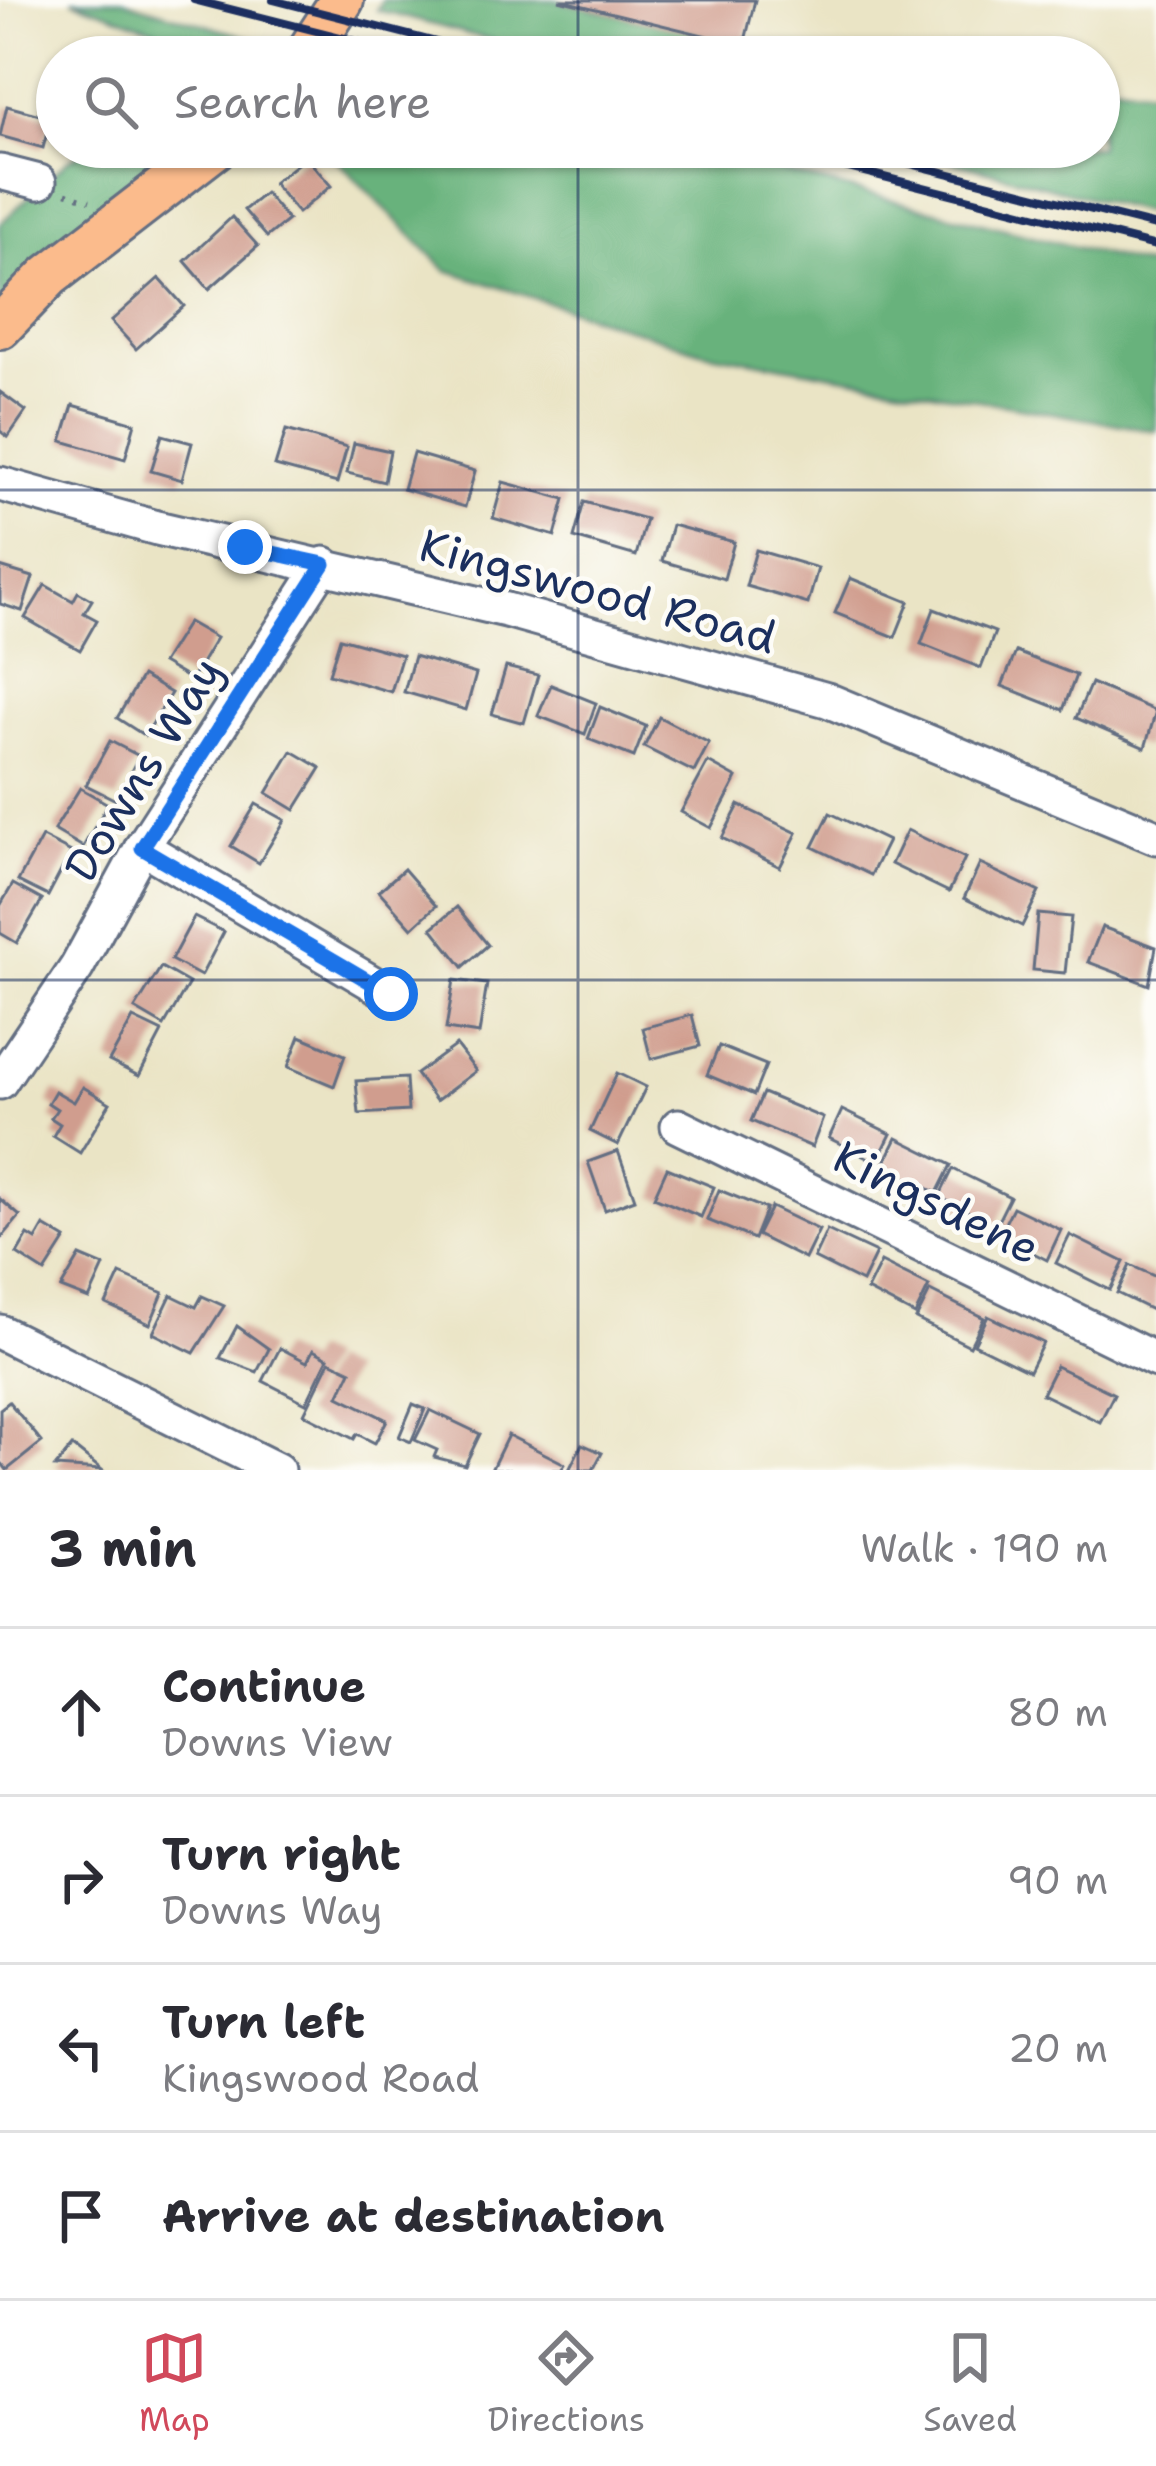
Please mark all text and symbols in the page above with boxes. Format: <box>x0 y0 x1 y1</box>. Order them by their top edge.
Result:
search box <box>36 36 1120 168</box>
icon: search <box>78 69 144 135</box>
text: Search here <box>174 72 431 132</box>
street label: Kingswood Road <box>413 515 783 667</box>
route end <box>218 520 272 574</box>
street label: Downs Way <box>50 645 236 893</box>
route start <box>364 967 418 1021</box>
street label: Kingsdene <box>824 1126 1050 1278</box>
text: 3 min <box>48 1514 197 1582</box>
text: Walk · 190 m <box>861 1522 1108 1574</box>
text: Continue <box>162 1656 366 1716</box>
icon: ahead <box>48 1679 114 1745</box>
text: 80 m <box>1007 1686 1108 1738</box>
text: Downs View <box>162 1716 393 1768</box>
text: Turn right <box>162 1824 401 1884</box>
icon: right <box>48 1847 114 1913</box>
text: 90 m <box>1007 1854 1108 1906</box>
text: Downs Way <box>162 1884 382 1936</box>
text: Turn left <box>162 1992 365 2052</box>
icon: left <box>48 2015 114 2081</box>
text: 20 m <box>1008 2022 1108 2074</box>
text: Kingswood Road <box>162 2052 480 2104</box>
icon: arrive <box>48 2183 114 2249</box>
text: Arrive at destination <box>162 2186 665 2246</box>
tab: Map <box>139 2325 210 2442</box>
tab: Directions <box>488 2325 645 2442</box>
tab: Saved <box>923 2325 1017 2442</box>

